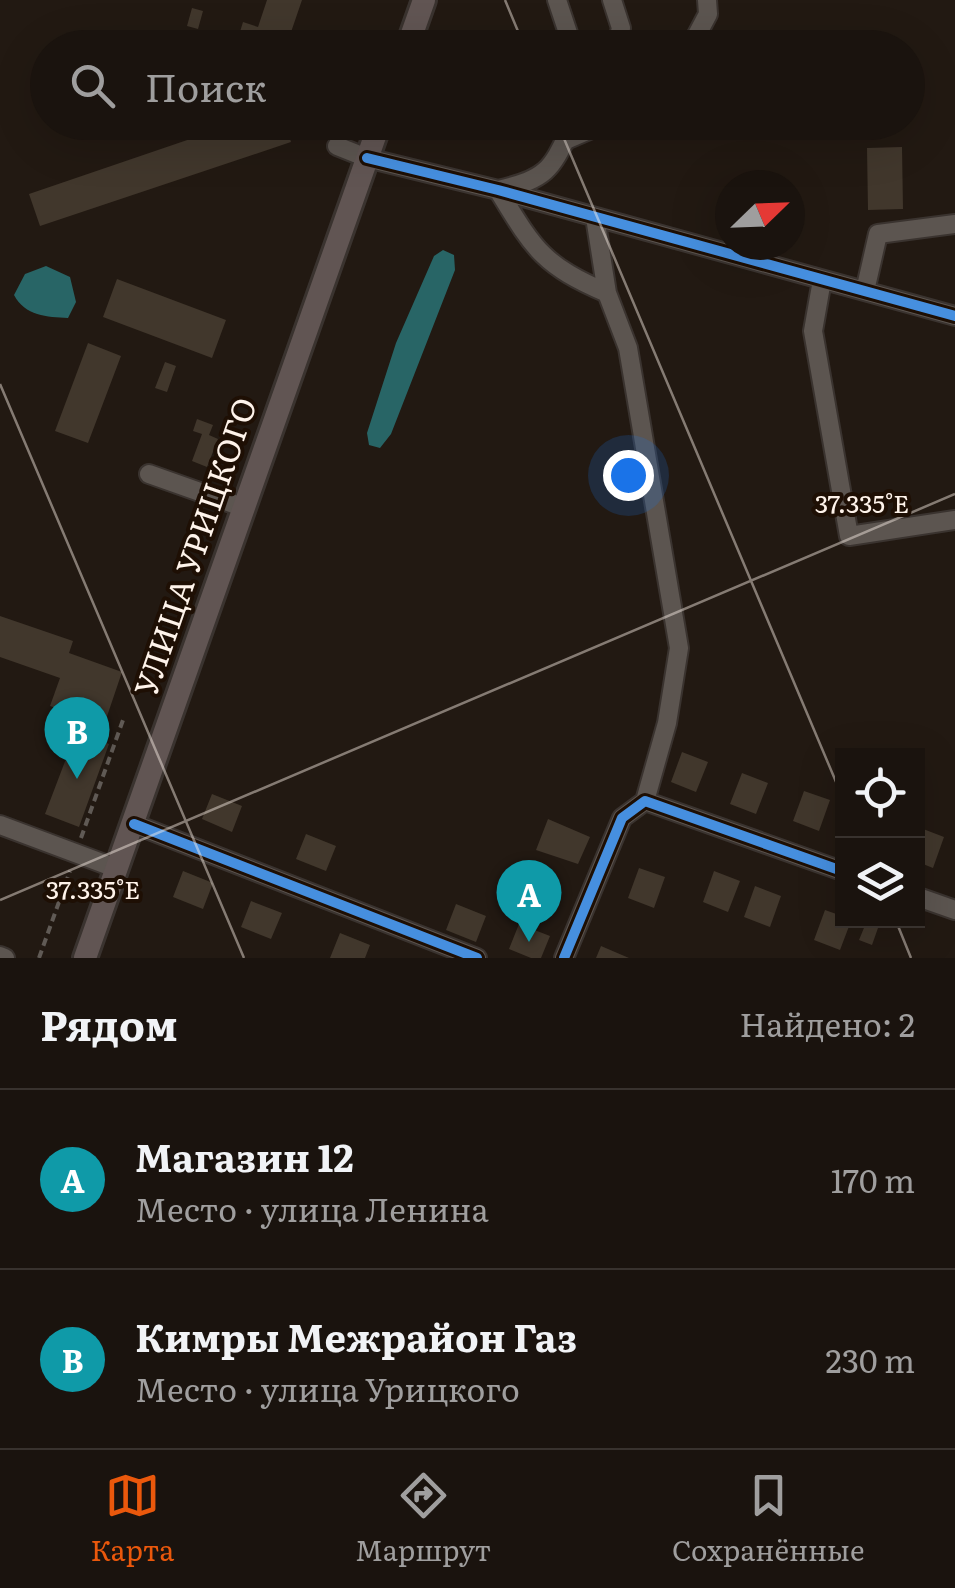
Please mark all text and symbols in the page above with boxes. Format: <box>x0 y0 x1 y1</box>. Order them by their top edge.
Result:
search box <box>30 30 925 140</box>
text: Поиск <box>145 57 267 114</box>
icon: search <box>65 58 120 113</box>
north arrow <box>715 170 805 260</box>
street label: УЛИЦА УРИЦКОГО <box>120 390 267 702</box>
your location <box>603 450 654 501</box>
text: 37.335°E <box>815 484 909 521</box>
pin: B <box>44 696 110 779</box>
map controls <box>835 748 925 928</box>
button: locate <box>835 748 925 838</box>
button: layers <box>835 838 925 928</box>
pin: A <box>496 860 562 942</box>
text: 37.335°E <box>46 870 140 907</box>
text: Рядом <box>40 992 178 1054</box>
text: Найдено: 2 <box>739 999 915 1047</box>
text: Магазин 12 <box>135 1127 354 1184</box>
text: A <box>60 1155 85 1203</box>
text: 170 m <box>831 1155 915 1203</box>
text: Место · улица Ленина <box>135 1184 489 1232</box>
text: Кимры Межрайон Газ <box>135 1307 577 1364</box>
text: B <box>61 1335 84 1383</box>
text: 230 m <box>825 1335 915 1383</box>
text: Место · улица Урицкого <box>135 1364 520 1412</box>
tab: Карта <box>90 1468 174 1570</box>
tab: Маршрут <box>355 1468 491 1570</box>
tab: Сохранённые <box>672 1468 865 1570</box>

